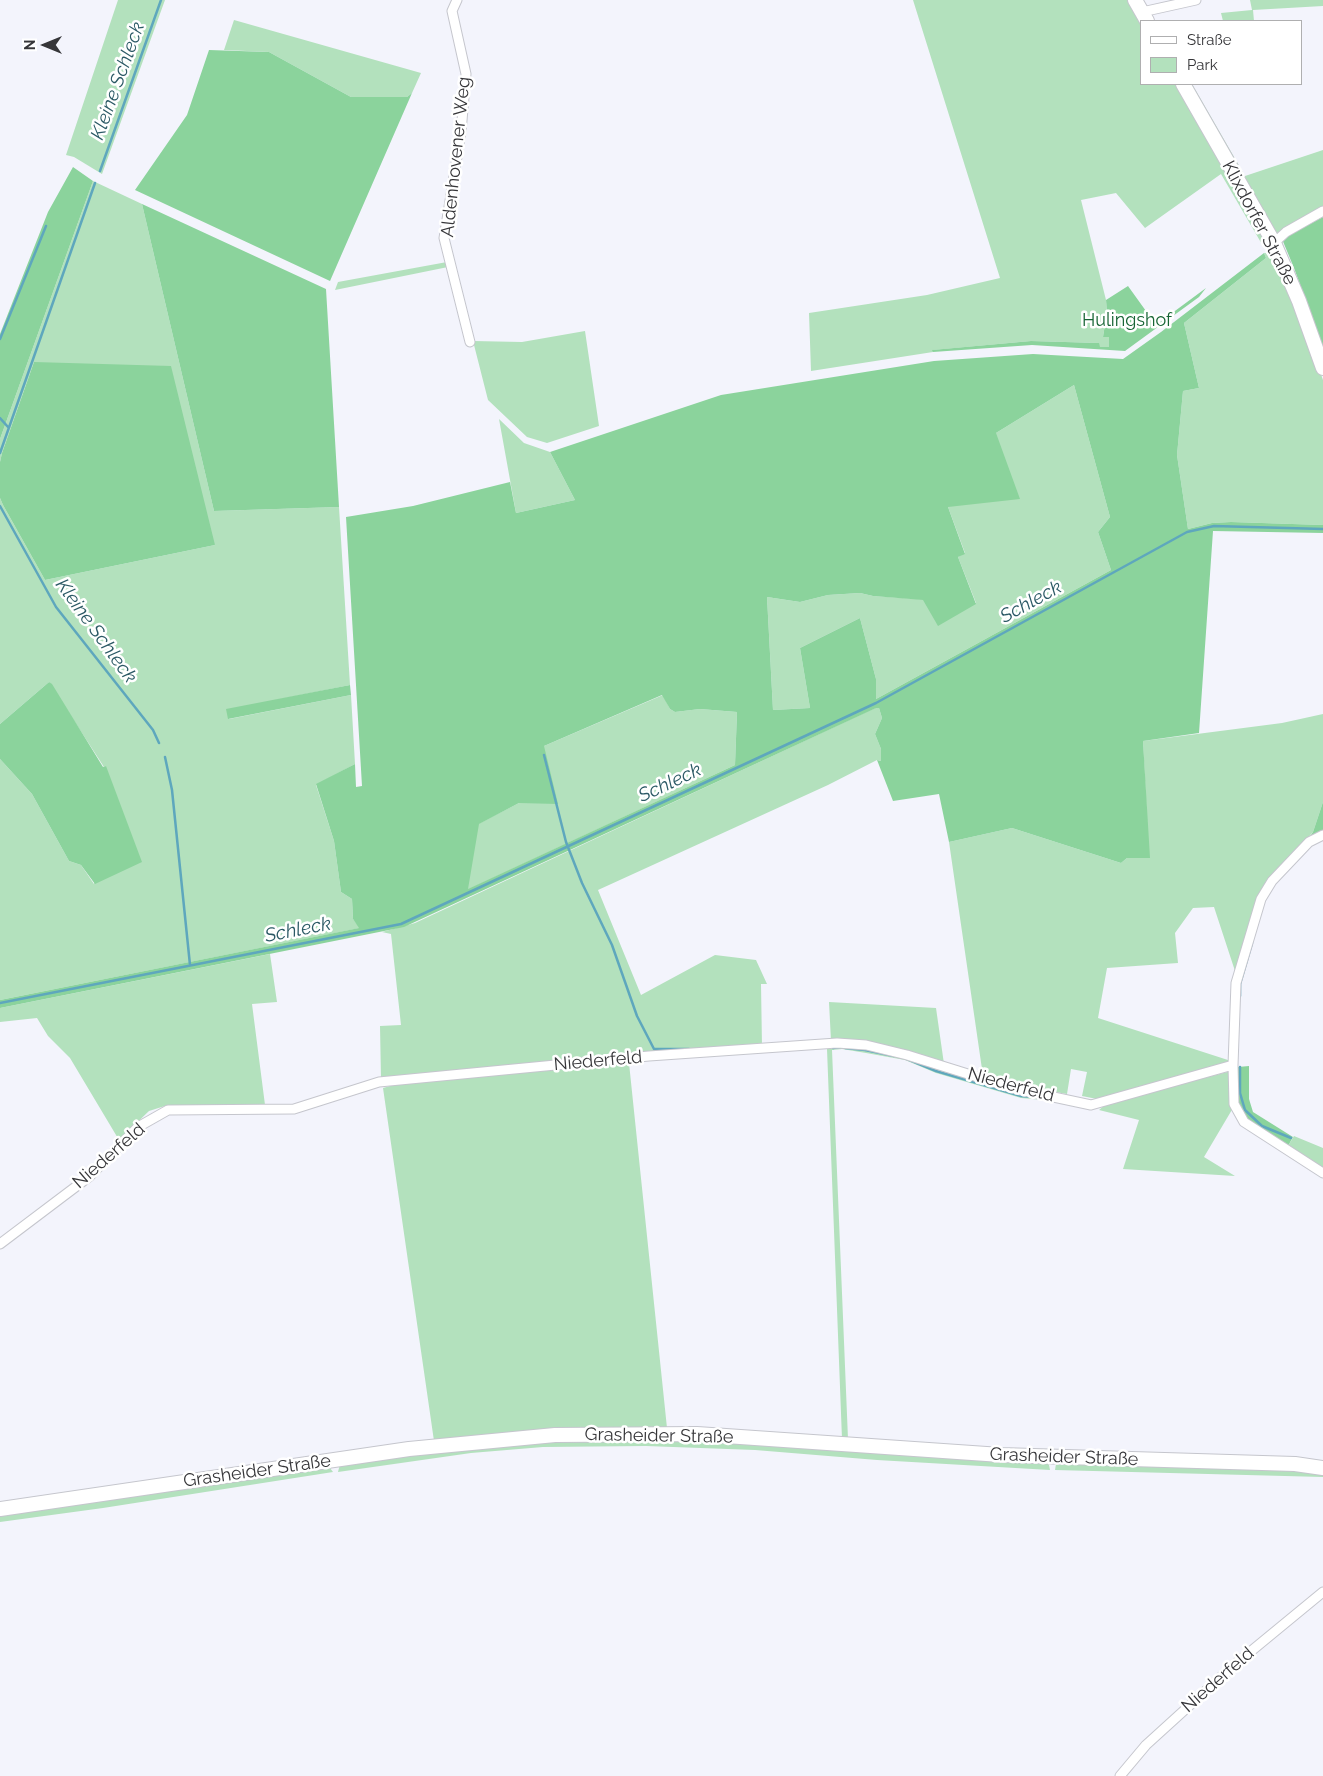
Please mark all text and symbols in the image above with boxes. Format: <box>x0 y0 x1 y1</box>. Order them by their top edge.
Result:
water label: Kleine Schleck <box>86 19 150 143</box>
north arrow <box>20 20 70 70</box>
legend <box>1140 20 1303 85</box>
text: Straße <box>1187 31 1231 49</box>
text: N <box>22 40 38 50</box>
text: Park <box>1187 56 1218 74</box>
street label: Aldenhovener Weg <box>437 76 475 238</box>
street label: Klixdorfer Straße <box>1217 157 1301 289</box>
park label: Hulingshof <box>1082 310 1172 332</box>
water label: Kleine Schleck <box>51 574 141 688</box>
water label: Schleck <box>996 576 1066 628</box>
water label: Schleck <box>635 759 705 807</box>
water label: Schleck <box>263 912 333 948</box>
street label: Niederfeld <box>553 1046 643 1076</box>
street label: Niederfeld <box>965 1063 1057 1107</box>
street label: Niederfeld <box>68 1119 150 1193</box>
street label: Grasheider Straße <box>584 1424 734 1448</box>
street label: Grasheider Straße <box>989 1444 1139 1470</box>
street label: Grasheider Straße <box>182 1450 332 1492</box>
street label: Niederfeld <box>1177 1643 1259 1717</box>

